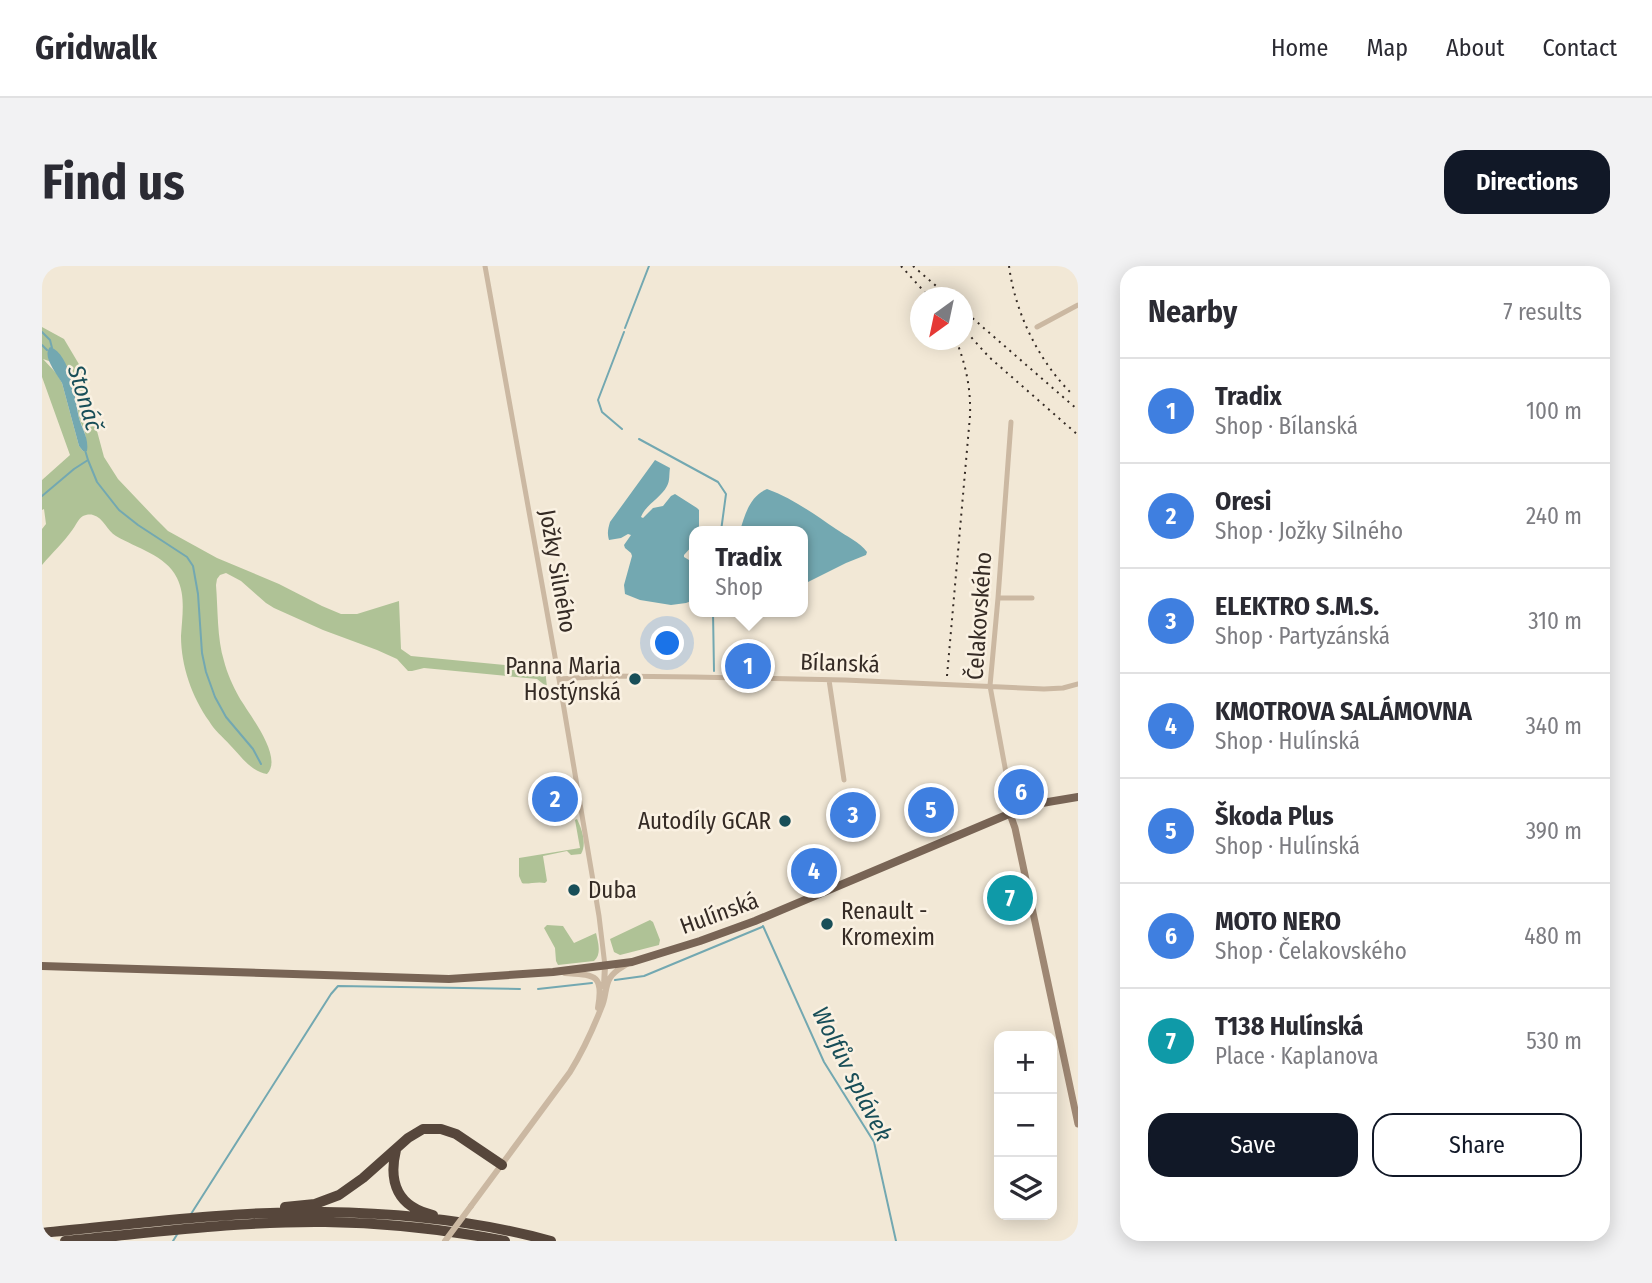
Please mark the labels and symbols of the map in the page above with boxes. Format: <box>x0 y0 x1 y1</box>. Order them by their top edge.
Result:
north arrow <box>910 287 973 350</box>
water label: Stonáč <box>62 361 109 436</box>
street label: Jožky Silného <box>533 507 583 635</box>
street label: Čelakovského <box>960 551 997 681</box>
your location <box>650 626 684 660</box>
pin: 1 <box>725 640 771 692</box>
street label: Bílanská <box>800 648 880 678</box>
place label: Panna Maria Hostýnská <box>505 652 621 706</box>
marker: Panna Maria Hostýnská <box>627 671 643 687</box>
pin: 6 <box>998 766 1044 818</box>
pin: 2 <box>532 773 578 825</box>
pin: 5 <box>908 784 954 836</box>
pin: 3 <box>830 789 876 841</box>
place label: Autodíly GCAR <box>638 807 771 835</box>
marker: Autodíly GCAR <box>777 813 793 829</box>
pin: 4 <box>791 845 837 897</box>
pin: 7 <box>987 872 1033 924</box>
place label: Duba <box>588 876 637 904</box>
marker: Duba <box>566 882 582 898</box>
street label: Hulínská <box>676 886 762 940</box>
place label: Renault - Kromexim <box>841 897 935 951</box>
marker: Renault - Kromexim <box>819 916 835 932</box>
water label: Wolfův splávek <box>806 1002 898 1146</box>

